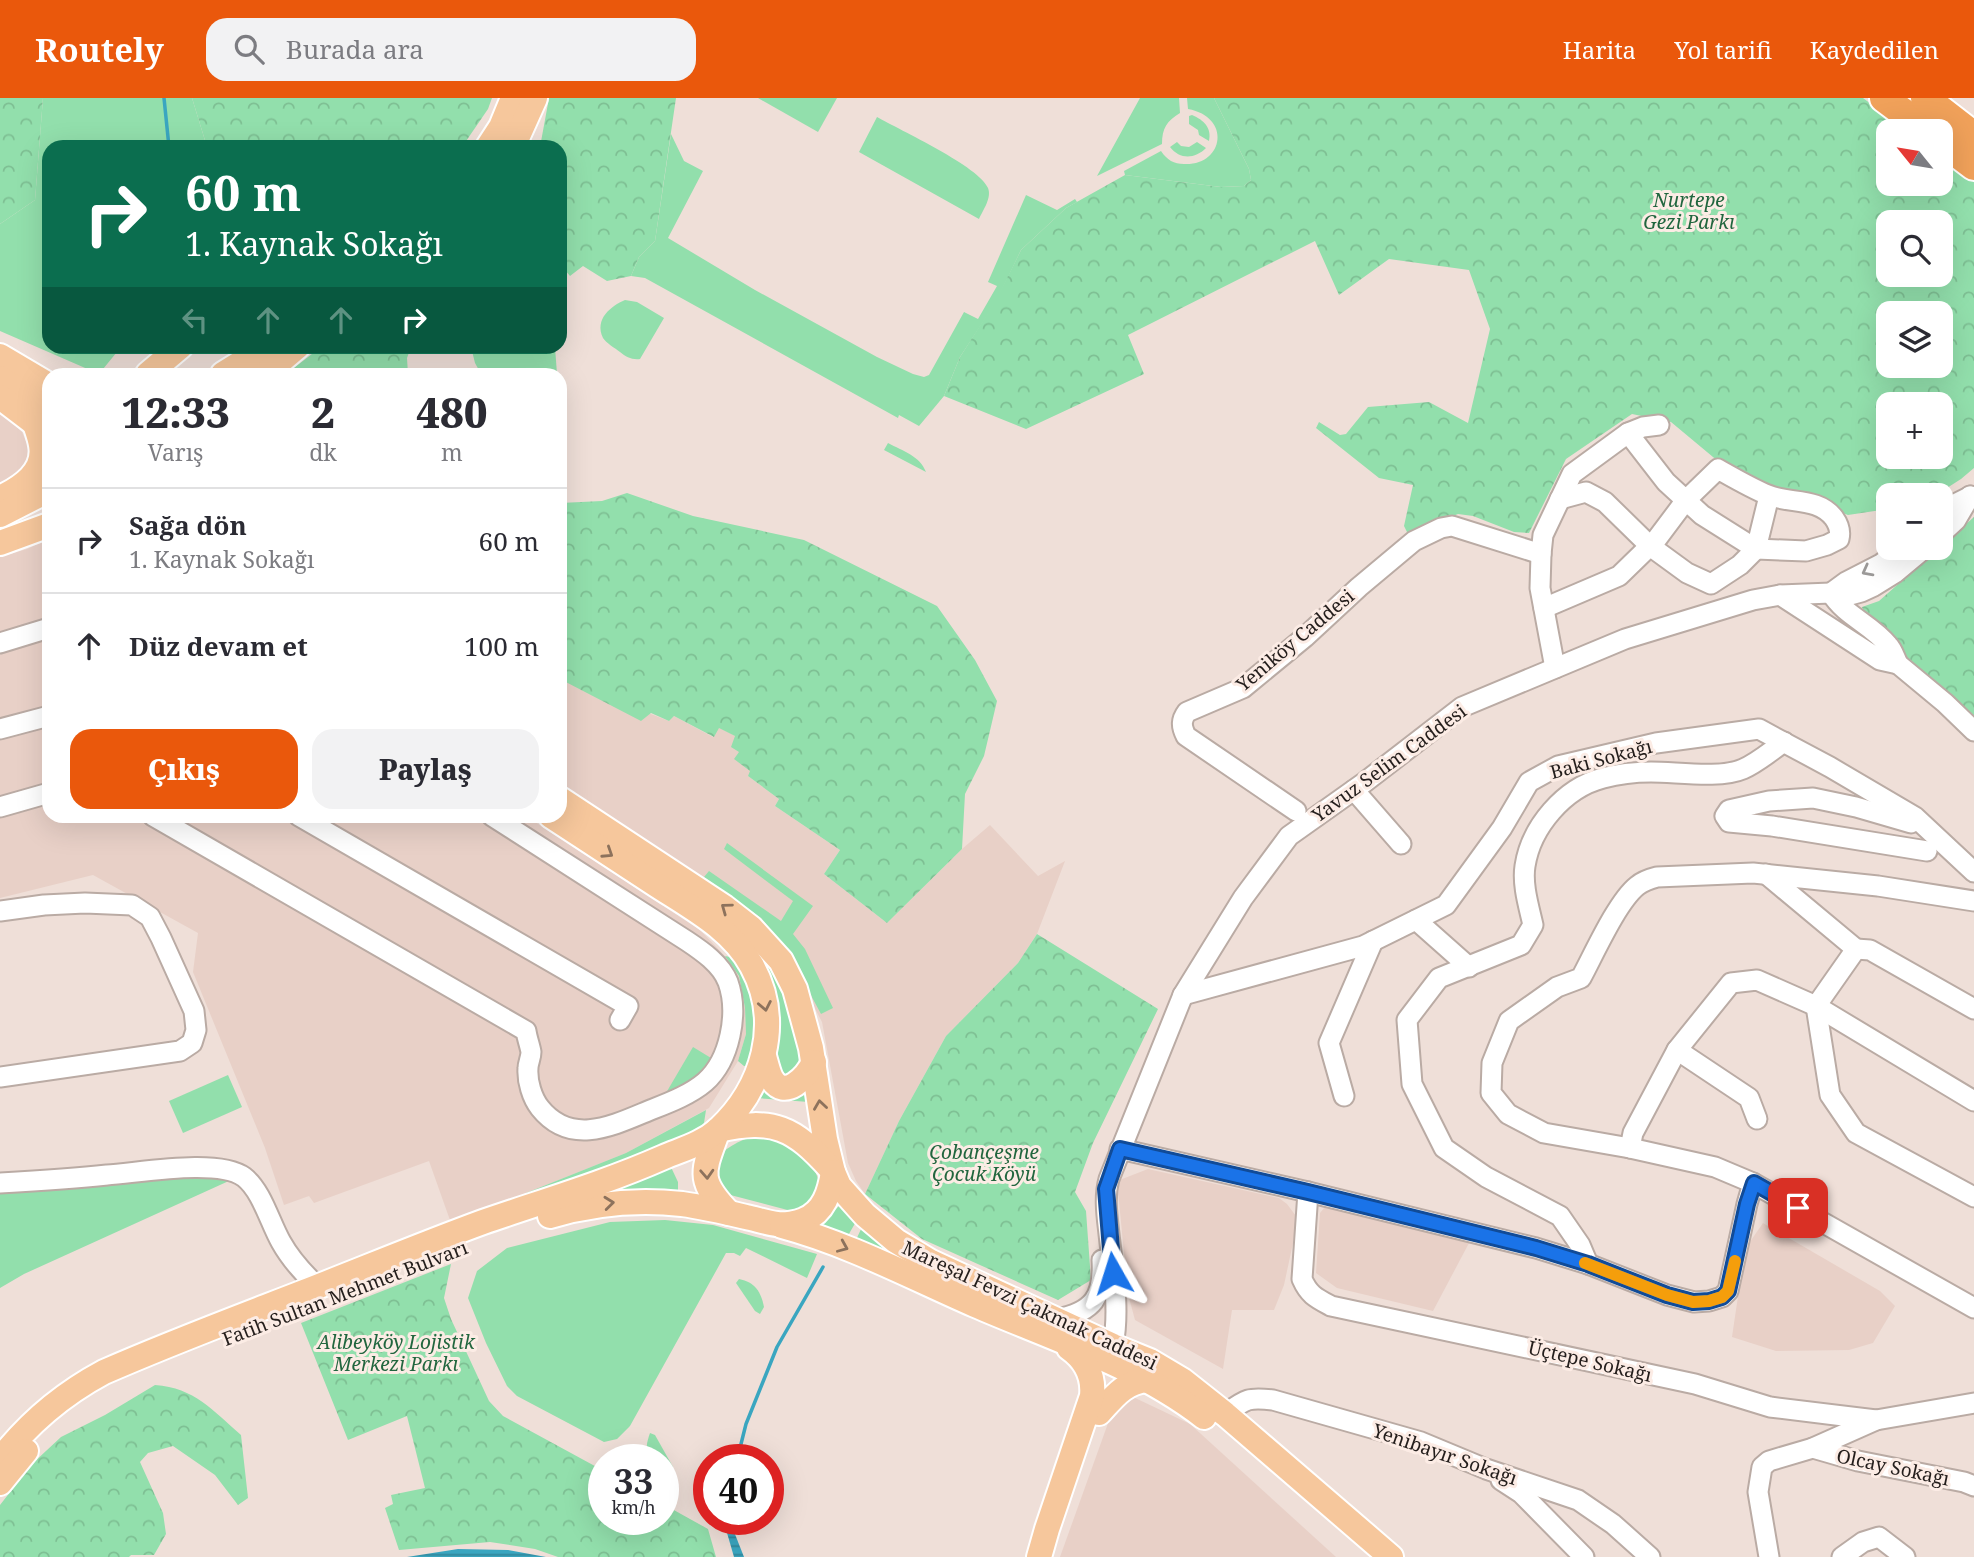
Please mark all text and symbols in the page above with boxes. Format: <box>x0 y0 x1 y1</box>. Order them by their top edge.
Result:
search box <box>206 18 696 81</box>
text: Routely <box>35 27 164 72</box>
icon: search <box>230 30 268 68</box>
text: Burada ara <box>286 31 424 67</box>
text: Harita <box>1563 33 1636 66</box>
text: Yol tarifi <box>1674 33 1772 66</box>
text: Kaydedilen <box>1810 33 1939 66</box>
north arrow <box>1876 119 1953 196</box>
map controls <box>1876 119 1953 560</box>
text: 60 m <box>185 159 301 225</box>
icon: right <box>70 168 161 259</box>
park label: Nurtepe Gezi Parkı <box>1643 187 1735 235</box>
button: search <box>1876 210 1953 287</box>
text: 1. Kaynak Sokağı <box>185 222 443 265</box>
icon: left <box>176 301 214 339</box>
icon: ahead <box>249 301 287 339</box>
icon: ahead <box>322 301 360 339</box>
icon: right <box>395 301 433 339</box>
button: layers <box>1876 301 1953 378</box>
text: 12:33 <box>121 383 230 440</box>
text: 2 <box>311 383 335 440</box>
text: 480 <box>416 383 488 440</box>
button: + <box>1876 392 1953 469</box>
text: Varış <box>148 436 203 468</box>
text: dk <box>309 436 337 468</box>
text: m <box>441 436 463 468</box>
button: − <box>1876 483 1953 560</box>
text: Sağa dön <box>129 507 247 543</box>
icon: right <box>70 522 108 560</box>
text: 60 m <box>479 523 539 559</box>
text: 1. Kaynak Sokağı <box>129 543 314 575</box>
one-way arrow <box>1862 563 1875 577</box>
street label: Yeniköy Caddesi <box>1230 583 1359 698</box>
icon: ahead <box>70 627 108 665</box>
text: Düz devam et <box>129 628 308 664</box>
text: 100 m <box>464 628 539 664</box>
street label: Yavuz Selim Caddesi <box>1306 698 1471 828</box>
button: Çıkış <box>70 729 298 809</box>
button: Paylaş <box>312 729 539 809</box>
street label: Baki Sokağı <box>1547 733 1655 785</box>
one-way arrow <box>600 845 613 857</box>
one-way arrow <box>721 904 734 917</box>
one-way arrow <box>757 1000 772 1012</box>
one-way arrow <box>813 1099 828 1111</box>
park label: Çobançeşme Çocuk Köyü <box>929 1139 1039 1187</box>
one-way arrow <box>699 1169 714 1180</box>
pin <box>1768 1178 1828 1238</box>
icon: arrive <box>1779 1189 1817 1227</box>
one-way arrow <box>604 1196 615 1211</box>
street label: Fatih Sultan Mehmet Bulvarı <box>219 1234 471 1352</box>
street label: Mareşal Fevzi Çakmak Caddesi <box>898 1234 1162 1376</box>
position arrow <box>1076 1236 1150 1310</box>
one-way arrow <box>835 1239 848 1253</box>
park label: Alibeyköy Lojistik Merkezi Parkı <box>315 1329 476 1377</box>
street label: Üçtepe Sokağı <box>1526 1334 1654 1388</box>
street label: Yenibayır Sokağı <box>1368 1417 1521 1491</box>
street label: Olcay Sokağı <box>1834 1442 1952 1492</box>
speed limit sign: 40 <box>693 1444 784 1535</box>
text: 33 <box>614 1457 653 1504</box>
text: km/h <box>611 1495 656 1519</box>

